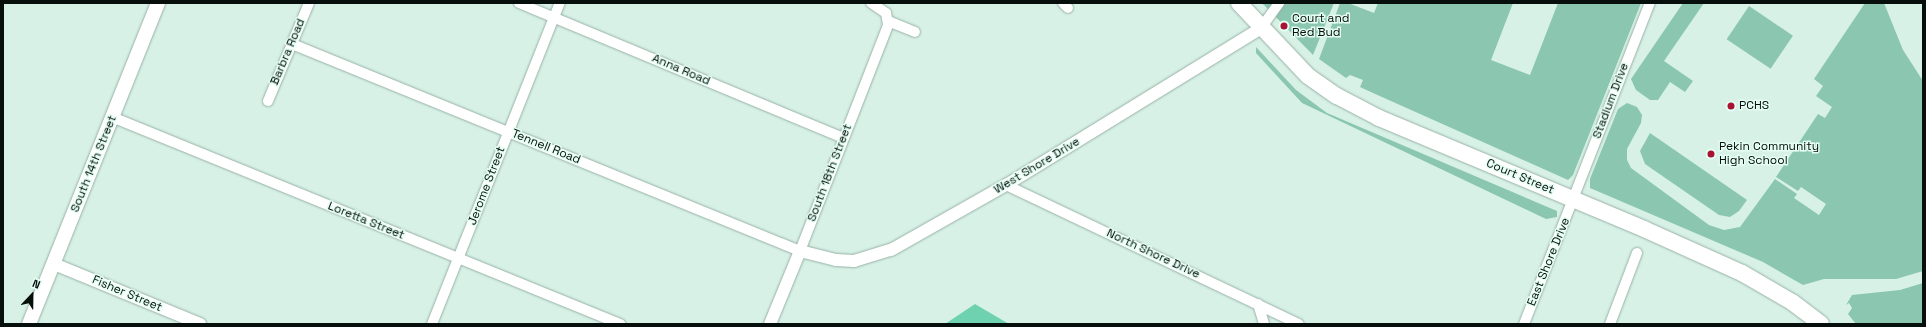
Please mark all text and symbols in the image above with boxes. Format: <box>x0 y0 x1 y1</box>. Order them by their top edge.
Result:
place label: Court and Red Bud <box>1292 12 1350 40</box>
street label: Barbra Road <box>268 17 308 87</box>
marker: Court and Red Bud <box>1279 21 1289 31</box>
street label: Anna Road <box>650 51 712 89</box>
street label: Stadium Drive <box>1590 61 1632 141</box>
place label: PCHS <box>1739 99 1769 113</box>
marker: PCHS <box>1726 101 1736 111</box>
street label: South 14th Street <box>68 113 120 215</box>
street label: South 18th Street <box>805 122 855 224</box>
street label: Tennell Road <box>509 127 583 167</box>
street label: West Shore Drive <box>991 135 1083 197</box>
place label: Pekin Community High School <box>1719 140 1819 168</box>
street label: Jerome Street <box>465 145 509 227</box>
marker: Pekin Community High School <box>1706 149 1716 159</box>
street label: Court Street <box>1484 156 1556 198</box>
street label: Loretta Street <box>326 199 406 243</box>
street label: East Shore Drive <box>1525 216 1573 308</box>
street label: North Shore Drive <box>1104 226 1202 282</box>
street label: Fisher Street <box>90 273 164 315</box>
north arrow <box>12 275 52 315</box>
text: N <box>30 276 43 292</box>

